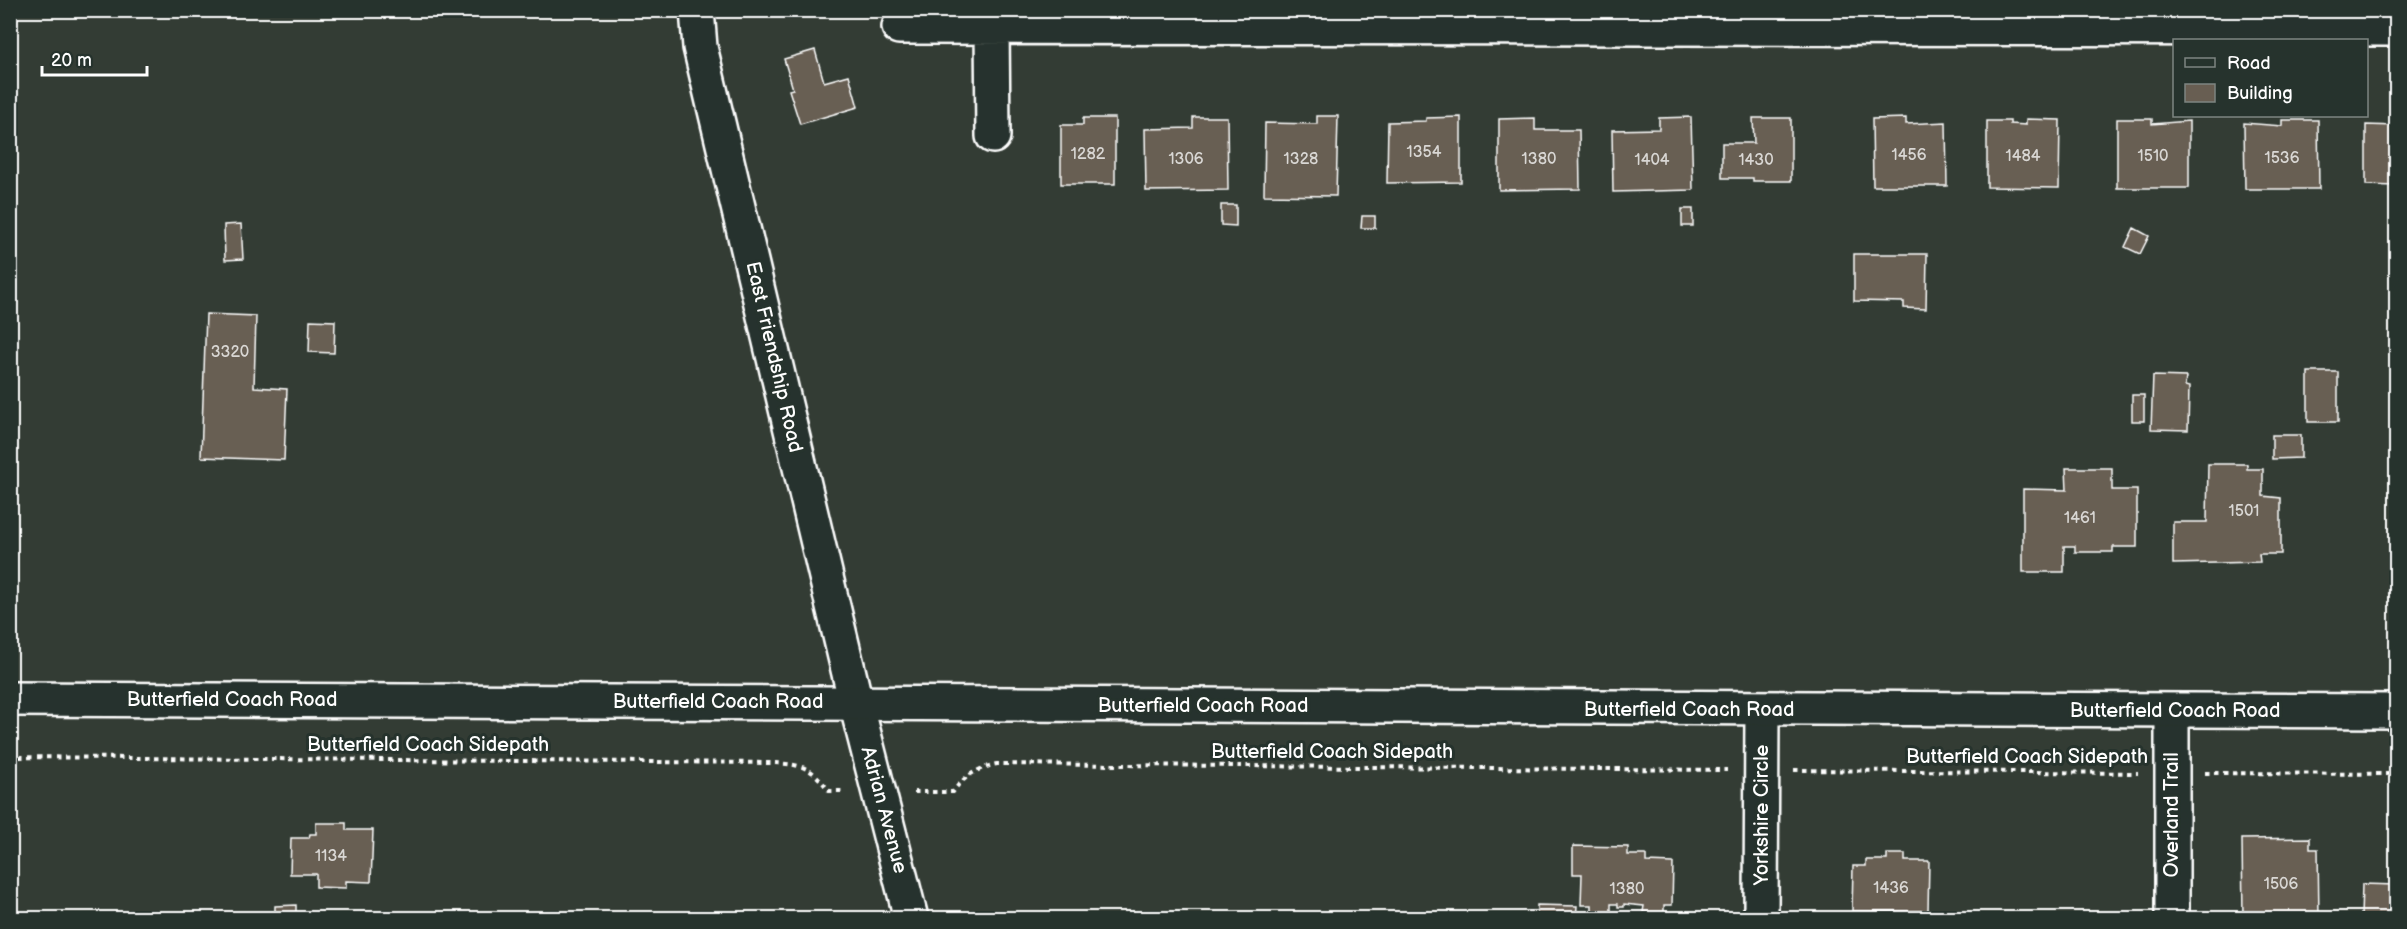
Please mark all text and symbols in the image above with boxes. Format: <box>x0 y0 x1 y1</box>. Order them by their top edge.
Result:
scale bar <box>42 39 147 77</box>
legend <box>2173 39 2368 117</box>
text: 20 m <box>51 50 92 71</box>
text: Road <box>2227 53 2271 74</box>
text: Building <box>2227 83 2293 104</box>
house number: 1354 <box>1407 143 1442 162</box>
house number: 1282 <box>1071 145 1106 164</box>
house number: 1456 <box>1892 146 1927 165</box>
house number: 1484 <box>2005 147 2041 166</box>
house number: 1510 <box>2138 147 2168 166</box>
house number: 1536 <box>2265 149 2300 168</box>
house number: 1306 <box>1168 150 1204 169</box>
house number: 1328 <box>1284 150 1318 169</box>
house number: 1380 <box>1522 150 1556 169</box>
house number: 1404 <box>1634 151 1670 170</box>
house number: 1430 <box>1738 151 1774 170</box>
street label: East Friendship Road <box>740 259 808 455</box>
house number: 3320 <box>211 343 249 362</box>
house number: 1501 <box>2229 502 2259 521</box>
house number: 1461 <box>2064 509 2096 528</box>
street label: Butterfield Coach Road <box>127 688 337 712</box>
street label: Butterfield Coach Road <box>613 690 823 714</box>
street label: Butterfield Coach Road <box>1098 694 1308 718</box>
street label: Butterfield Coach Road <box>1584 698 1794 722</box>
street label: Butterfield Coach Road <box>2070 699 2280 723</box>
street label: Butterfield Coach Sidepath <box>307 733 549 757</box>
street label: Butterfield Coach Sidepath <box>1211 740 1453 764</box>
street label: Adrian Avenue <box>856 744 912 876</box>
street label: Yorkshire Circle <box>1750 745 1774 886</box>
street label: Butterfield Coach Sidepath <box>1906 745 2148 769</box>
street label: Overland Trail <box>2160 752 2184 878</box>
house number: 1134 <box>315 847 347 866</box>
house number: 1506 <box>2264 875 2298 894</box>
house number: 1436 <box>1873 879 1909 898</box>
house number: 1380 <box>1610 880 1644 899</box>

